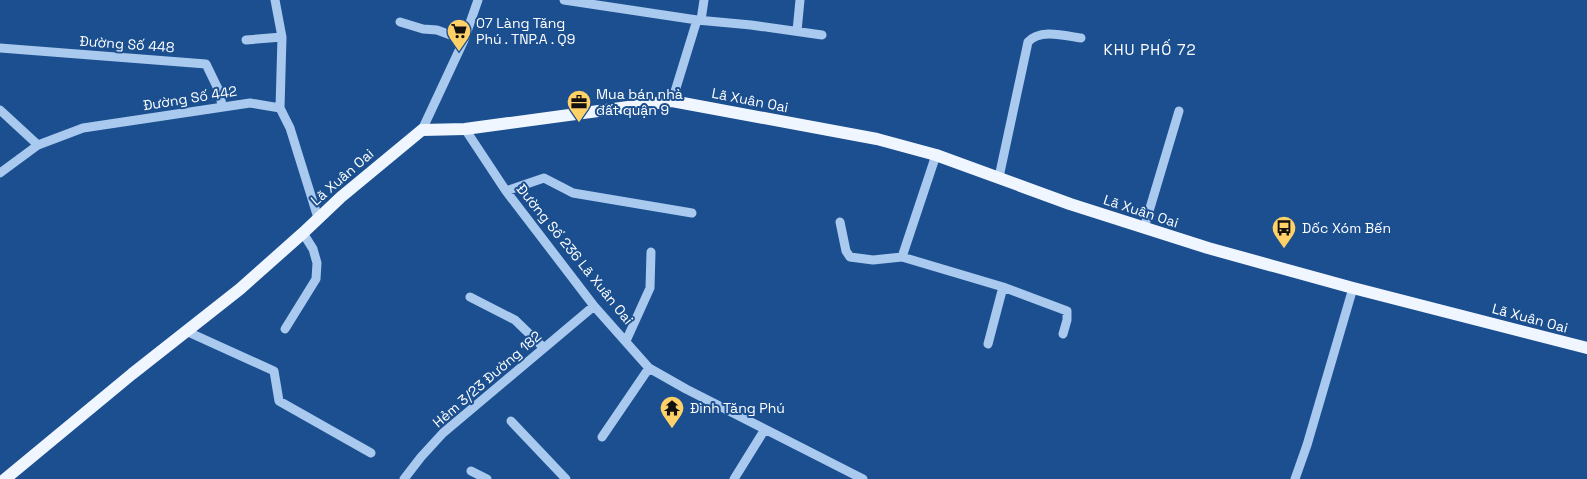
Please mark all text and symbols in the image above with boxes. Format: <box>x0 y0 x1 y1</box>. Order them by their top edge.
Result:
place label: 07 Làng Tăng Phú . TNP.A . Q9 <box>476 14 575 48</box>
supermarket icon: 07 Làng Tăng Phú . TNP.A . Q9 <box>446 18 472 52</box>
street label: Đường Số 448 <box>79 32 175 56</box>
district label: KHU PHỐ 72 <box>1104 39 1196 59</box>
street label: Đường Số 442 <box>142 82 238 114</box>
street label: Lã Xuân Oai <box>710 84 790 116</box>
place label: Mua bán nhà đất quận 9 <box>596 85 683 119</box>
office icon: Mua bán nhà đất quận 9 <box>566 89 592 123</box>
street label: Lã Xuân Oai <box>307 145 377 209</box>
street label: Đường Số 236 Lã Xuân Oai <box>513 180 637 328</box>
street label: Lã Xuân Oai <box>1101 190 1181 232</box>
bus stop icon: Dốc Xóm Bến <box>1271 215 1297 249</box>
place label: Dốc Xóm Bến <box>1302 219 1391 237</box>
street label: Lã Xuân Oai <box>1490 299 1570 337</box>
street label: Hẻm 3/23 Đường 182 <box>429 327 545 431</box>
temple icon: Đình Tăng Phú <box>659 395 685 429</box>
place label: Đình Tăng Phú <box>690 399 785 417</box>

